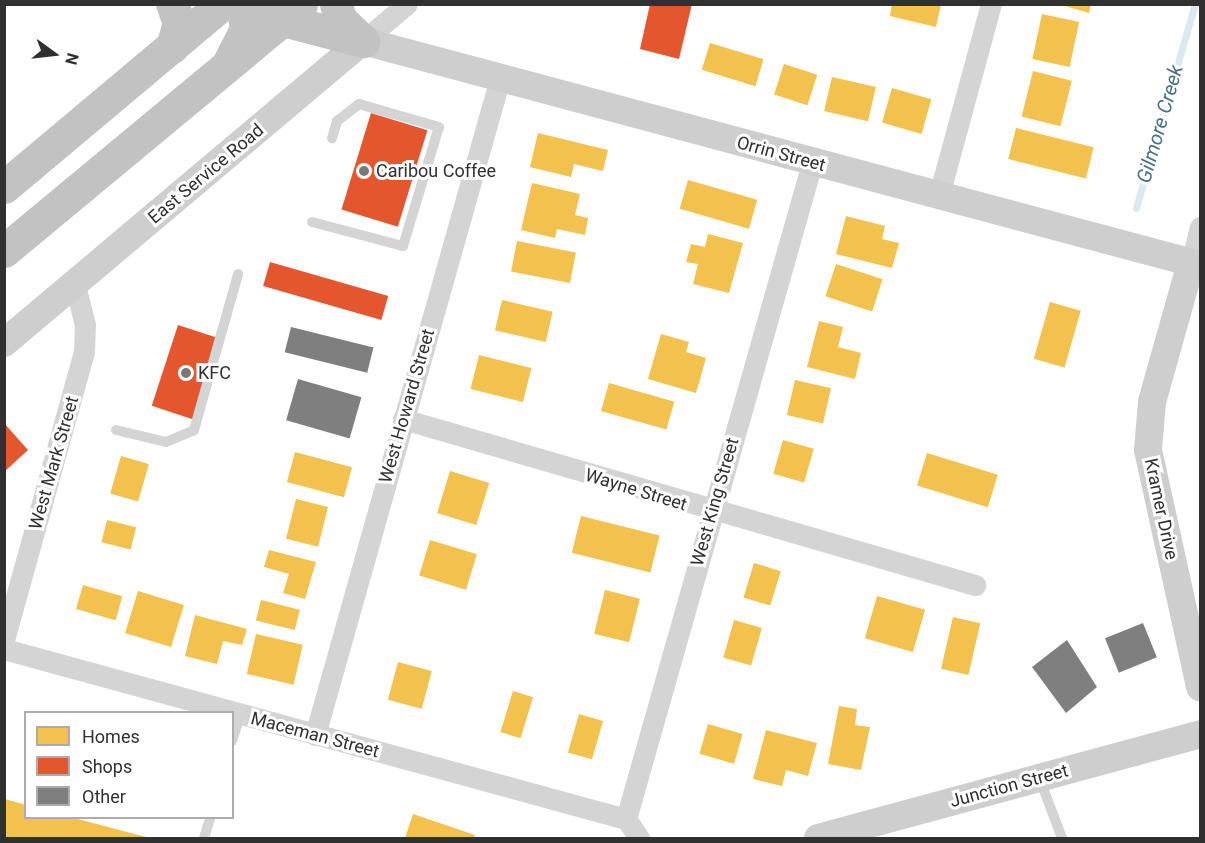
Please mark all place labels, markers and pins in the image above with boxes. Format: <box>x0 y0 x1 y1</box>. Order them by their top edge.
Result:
place label: Caribou Coffee <box>376 160 496 182</box>
marker: Caribou Coffee <box>357 164 371 178</box>
place label: KFC <box>198 362 231 384</box>
marker: KFC <box>179 366 193 380</box>

